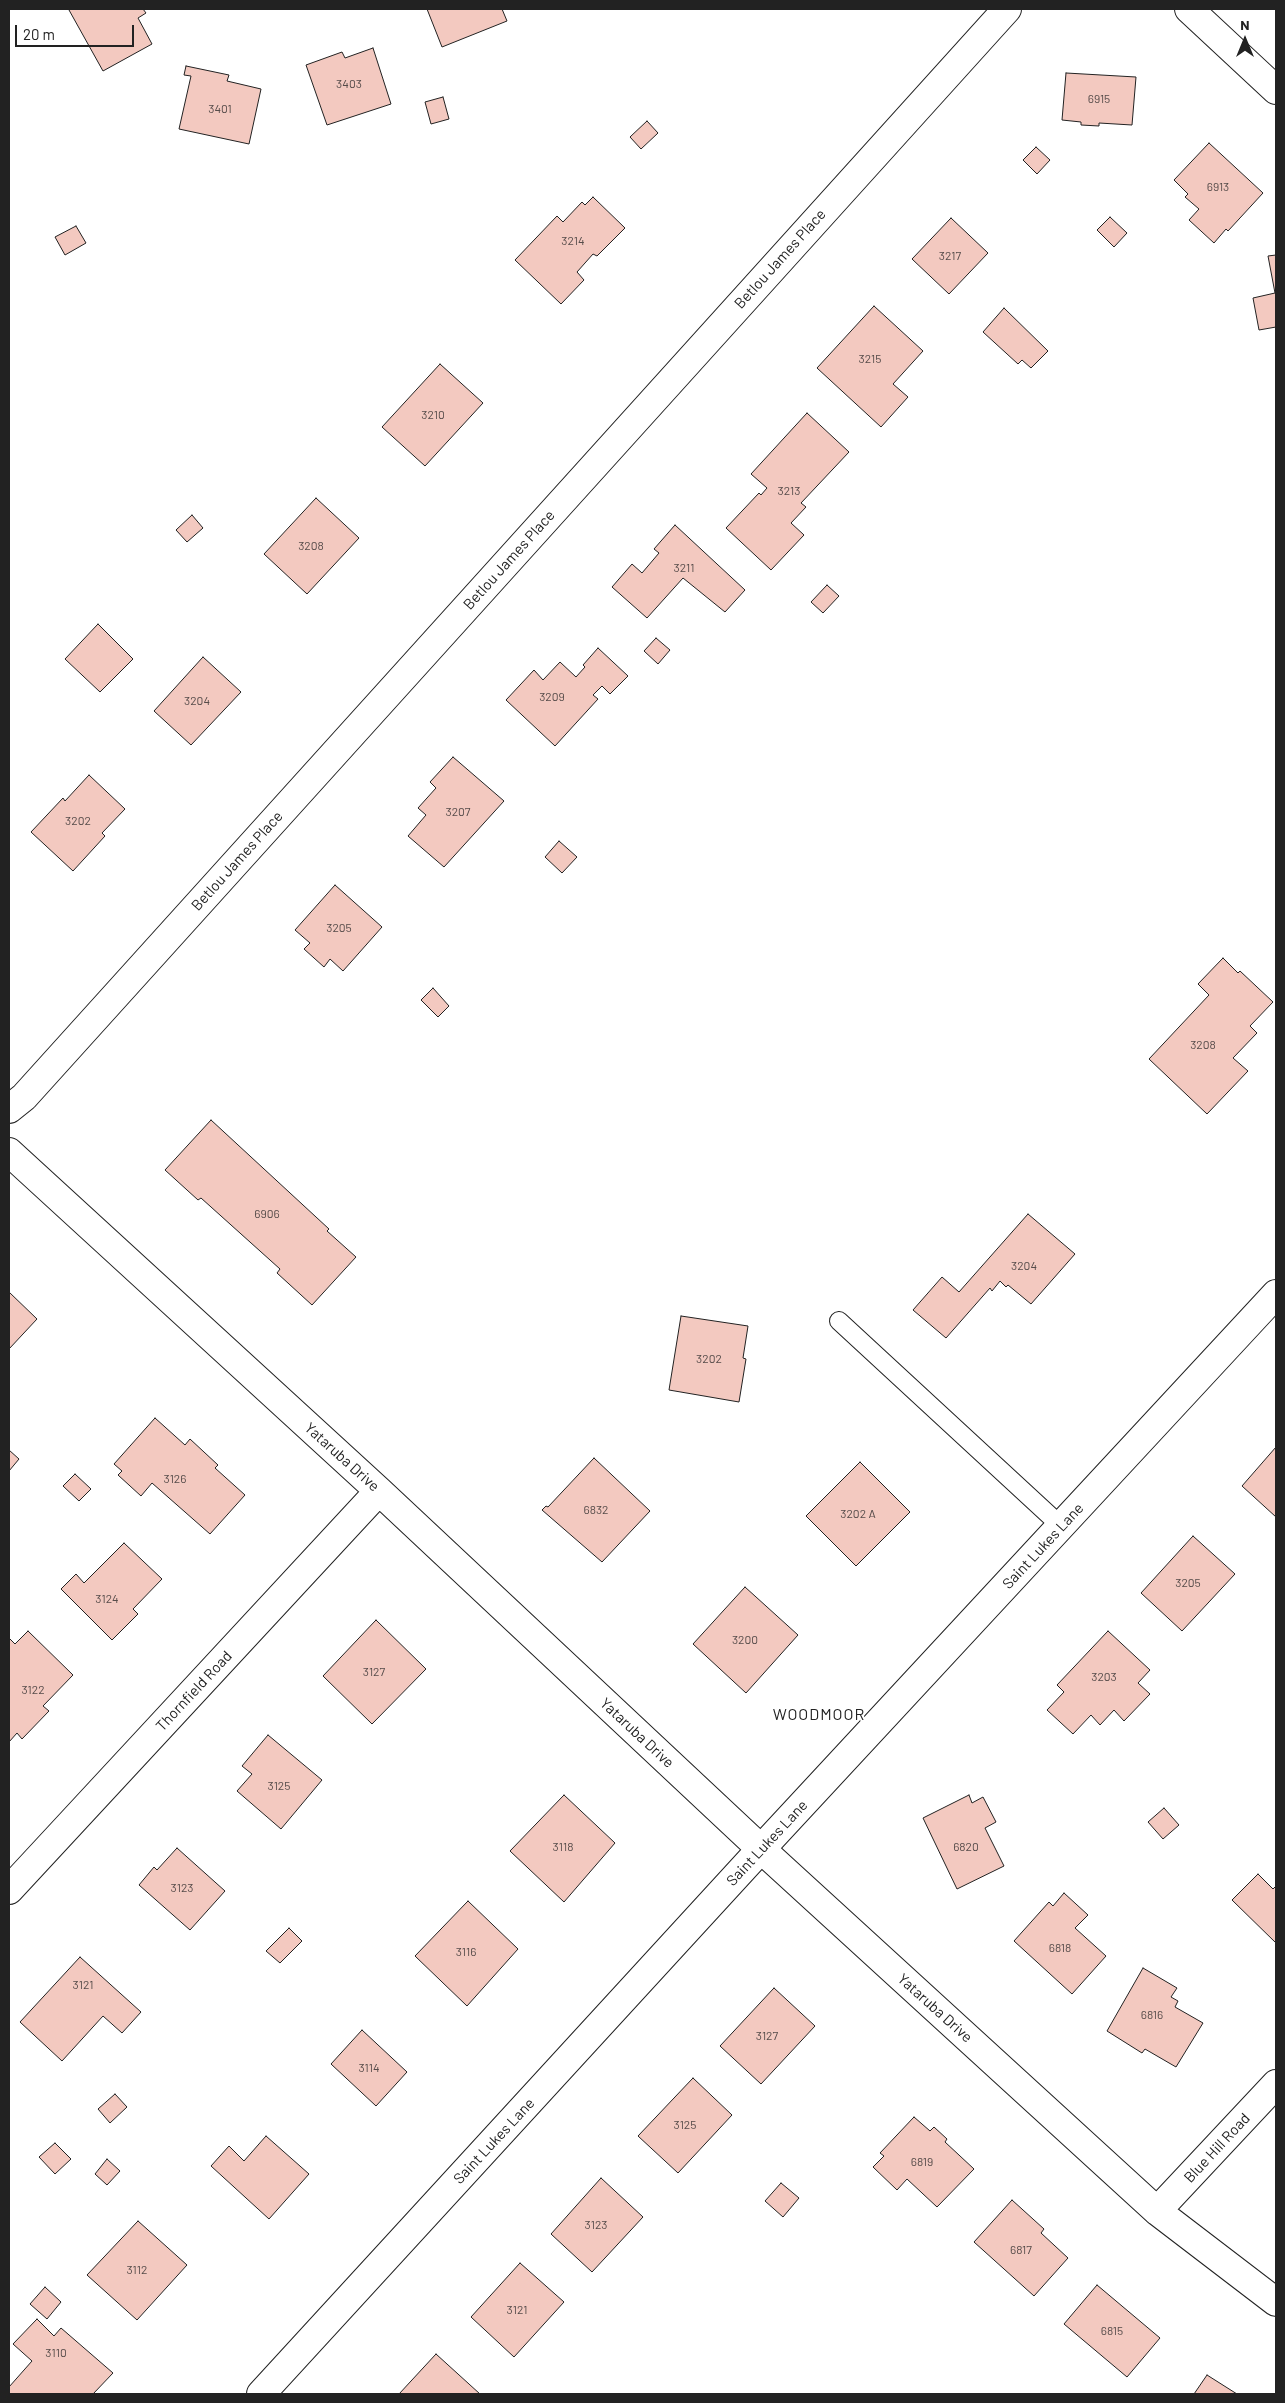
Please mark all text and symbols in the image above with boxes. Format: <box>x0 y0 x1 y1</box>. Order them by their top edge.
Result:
scale bar <box>18 15 136 47</box>
north arrow <box>1220 15 1270 65</box>
text: N <box>1240 16 1250 33</box>
text: 20 m <box>23 25 55 43</box>
house number: 3403 <box>336 77 362 91</box>
house number: 6915 <box>1088 92 1110 106</box>
house number: 3401 <box>208 102 232 116</box>
house number: 6913 <box>1207 180 1229 194</box>
street label: Betlou James Place <box>731 205 829 313</box>
house number: 3214 <box>561 234 585 248</box>
house number: 3217 <box>939 249 961 263</box>
house number: 3215 <box>859 352 881 366</box>
house number: 3210 <box>421 408 445 422</box>
house number: 3213 <box>778 484 800 498</box>
street label: Betlou James Place <box>460 506 558 614</box>
house number: 3208 <box>298 539 324 553</box>
house number: 3211 <box>674 561 694 575</box>
house number: 3209 <box>539 690 565 704</box>
house number: 3204 <box>184 694 210 708</box>
house number: 3207 <box>445 805 471 819</box>
street label: Betlou James Place <box>188 807 286 915</box>
house number: 3202 <box>65 814 91 828</box>
house number: 3205 <box>326 921 352 935</box>
house number: 3208 <box>1190 1038 1216 1052</box>
house number: 6906 <box>254 1207 280 1221</box>
house number: 3204 <box>1011 1259 1037 1273</box>
house number: 3202 <box>696 1352 722 1366</box>
street label: Yataruba Drive <box>301 1419 383 1495</box>
house number: 3126 <box>164 1472 186 1486</box>
street label: Saint Lukes Lane <box>999 1499 1087 1593</box>
house number: 6832 <box>583 1503 609 1517</box>
house number: 3202 A <box>840 1507 876 1521</box>
house number: 3205 <box>1175 1576 1201 1590</box>
house number: 3124 <box>95 1592 119 1606</box>
house number: 3200 <box>732 1633 758 1647</box>
street label: Thornfield Road <box>152 1647 236 1735</box>
house number: 3127 <box>363 1665 385 1679</box>
house number: 3203 <box>1091 1670 1117 1684</box>
house number: 3122 <box>21 1683 45 1697</box>
street label: Yataruba Drive <box>596 1694 678 1772</box>
district label: WOODMOOR <box>772 1705 866 1725</box>
house number: 3125 <box>268 1779 290 1793</box>
street label: Saint Lukes Lane <box>723 1796 811 1890</box>
house number: 3118 <box>553 1840 573 1854</box>
house number: 6820 <box>953 1840 979 1854</box>
house number: 3123 <box>171 1881 193 1895</box>
house number: 6818 <box>1049 1941 1071 1955</box>
house number: 3116 <box>456 1945 476 1959</box>
street label: Yataruba Drive <box>894 1970 976 2046</box>
house number: 3121 <box>73 1978 93 1992</box>
house number: 6816 <box>1141 2008 1163 2022</box>
house number: 3127 <box>756 2029 778 2043</box>
house number: 3114 <box>358 2061 380 2075</box>
street label: Saint Lukes Lane <box>450 2094 538 2188</box>
street label: Blue Hill Road <box>1180 2109 1254 2187</box>
house number: 3125 <box>674 2118 696 2132</box>
house number: 6819 <box>911 2155 933 2169</box>
house number: 3123 <box>585 2218 607 2232</box>
house number: 6817 <box>1010 2243 1032 2257</box>
house number: 3112 <box>127 2263 147 2277</box>
house number: 3121 <box>507 2303 527 2317</box>
house number: 6815 <box>1101 2324 1123 2338</box>
house number: 3110 <box>45 2346 67 2360</box>

